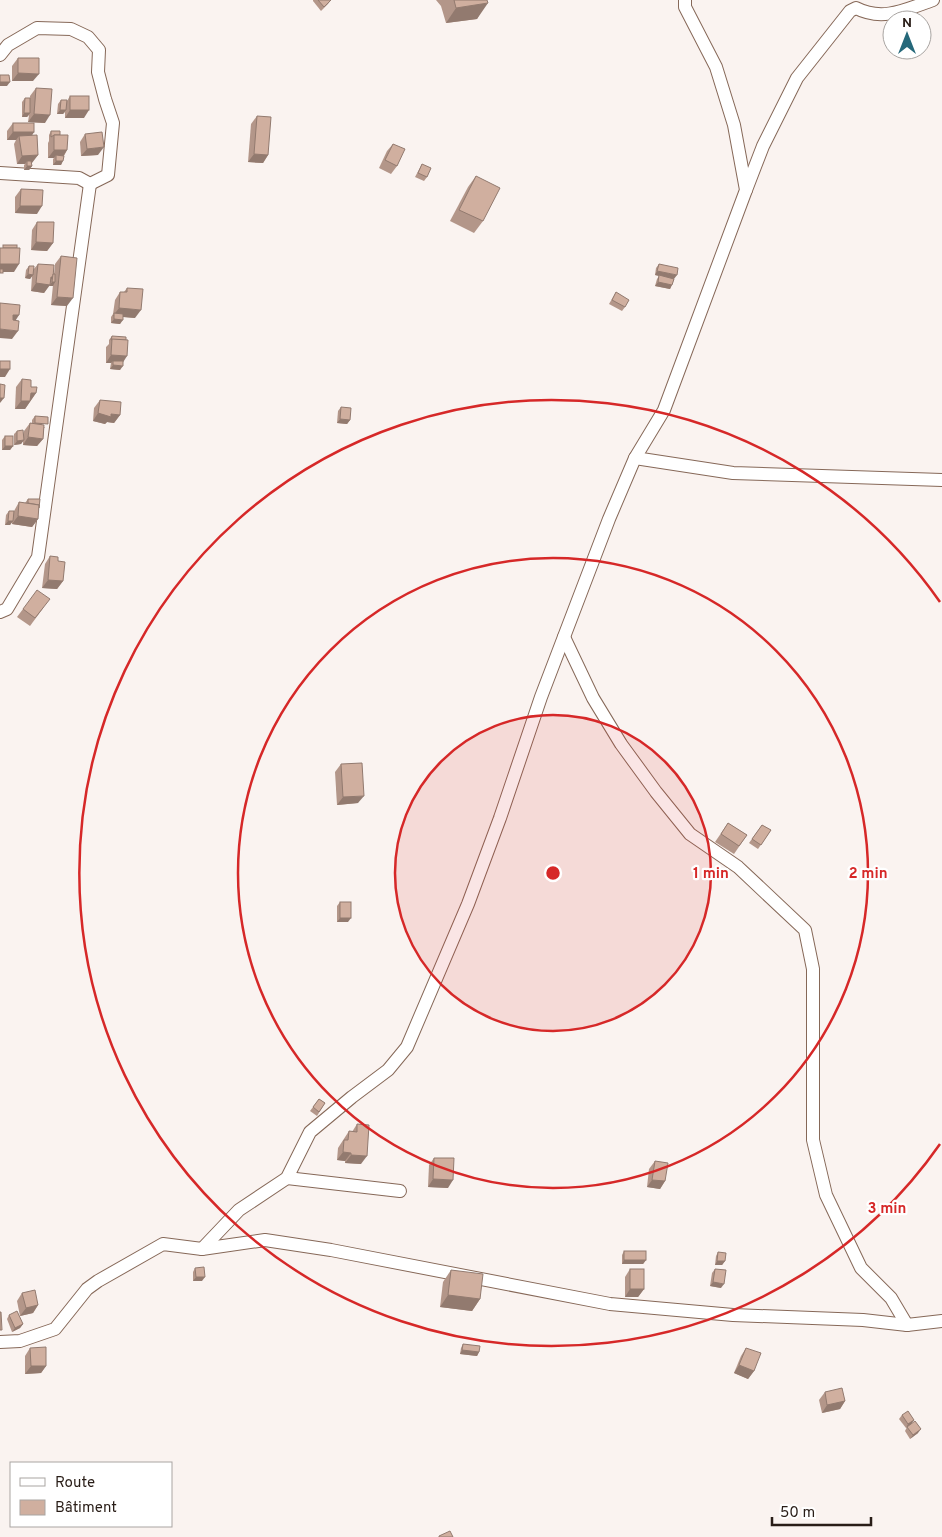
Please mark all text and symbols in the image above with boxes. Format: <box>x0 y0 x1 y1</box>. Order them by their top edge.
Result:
north arrow <box>882 10 932 60</box>
text: N <box>902 15 912 32</box>
centre of rings <box>544 864 562 882</box>
text: 1 min <box>693 865 729 884</box>
text: 2 min <box>848 865 888 884</box>
text: 3 min <box>867 1200 907 1219</box>
legend <box>10 1462 172 1527</box>
text: Route <box>55 1474 95 1493</box>
scale bar <box>772 1494 871 1526</box>
text: Bâtiment <box>55 1499 117 1518</box>
text: 50 m <box>780 1504 815 1523</box>

